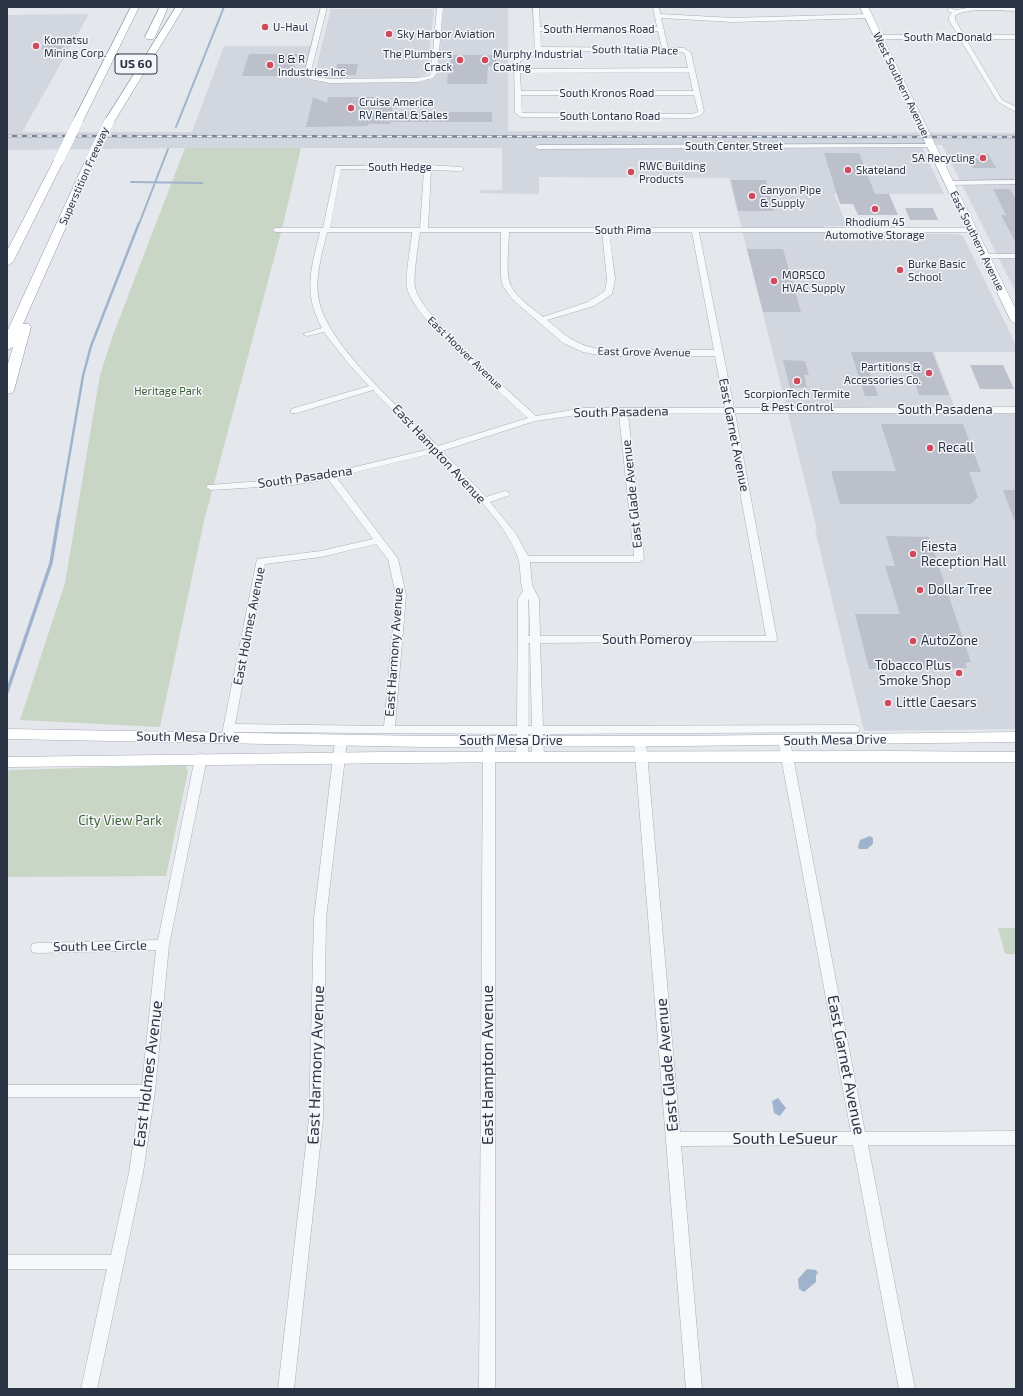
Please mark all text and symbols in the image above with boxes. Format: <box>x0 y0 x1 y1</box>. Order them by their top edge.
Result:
place label: U-Haul <box>273 20 308 34</box>
marker: U-Haul <box>260 22 270 32</box>
street label: South Hermanos Road <box>543 22 655 36</box>
place label: Sky Harbor Aviation <box>397 27 495 41</box>
marker: Sky Harbor Aviation <box>384 29 394 39</box>
street label: West Southern Avenue <box>870 30 932 138</box>
street label: South MacDonald <box>904 30 992 44</box>
place label: Komatsu Mining Corp. <box>44 33 106 59</box>
marker: Komatsu Mining Corp. <box>31 41 41 51</box>
street label: South Italia Place <box>592 43 678 57</box>
place label: The Plumbers Crack <box>383 47 452 73</box>
place label: Murphy Industrial Coating <box>493 47 582 73</box>
place label: B & R Industries Inc <box>278 52 345 78</box>
road number: US 60 <box>115 54 157 74</box>
marker: The Plumbers Crack <box>455 55 465 65</box>
marker: Murphy Industrial Coating <box>480 55 490 65</box>
marker: B & R Industries Inc <box>265 60 275 70</box>
street label: South Kronos Road <box>560 86 654 100</box>
place label: Cruise America RV Rental & Sales <box>359 95 448 121</box>
marker: Cruise America RV Rental & Sales <box>346 103 356 113</box>
street label: South Lontano Road <box>560 109 660 123</box>
street label: Superstition Freeway <box>56 125 112 227</box>
street label: South Center Street <box>685 139 783 153</box>
place label: SA Recycling <box>912 151 975 165</box>
marker: SA Recycling <box>978 153 988 163</box>
place label: RWC Building Products <box>639 159 706 185</box>
street label: South Hedge <box>368 160 432 174</box>
place label: Skateland <box>856 163 906 177</box>
marker: Skateland <box>843 165 853 175</box>
marker: RWC Building Products <box>626 167 636 177</box>
place label: Canyon Pipe & Supply <box>760 183 821 209</box>
street label: East Southern Avenue <box>947 189 1007 293</box>
marker: Canyon Pipe & Supply <box>747 191 757 201</box>
marker: Rhodium 45 Automotive Storage <box>870 204 880 214</box>
place label: Rhodium 45 Automotive Storage <box>825 215 925 241</box>
street label: South Pima <box>595 223 651 237</box>
place label: Burke Basic School <box>908 257 966 283</box>
marker: Burke Basic School <box>895 265 905 275</box>
place label: MORSCO HVAC Supply <box>782 268 845 294</box>
marker: MORSCO HVAC Supply <box>769 276 779 286</box>
street label: East Hoover Avenue <box>425 314 505 392</box>
street label: East Grove Avenue <box>598 345 690 359</box>
place label: Partitions & Accessories Co. <box>844 360 921 386</box>
marker: Partitions & Accessories Co. <box>924 368 934 378</box>
marker: ScorpionTech Termite & Pest Control <box>792 376 802 386</box>
street label: East Garnet Avenue <box>715 377 753 493</box>
park label: Heritage Park <box>134 384 202 398</box>
place label: ScorpionTech Termite & Pest Control <box>744 387 850 413</box>
street label: East Hampton Avenue <box>389 401 489 507</box>
street label: South Pasadena <box>897 402 993 418</box>
street label: South Pasadena <box>573 403 669 421</box>
street label: East Glade Avenue <box>619 439 645 549</box>
place label: Recall <box>938 440 974 456</box>
marker: Recall <box>925 443 935 453</box>
street label: South Pasadena <box>257 463 353 491</box>
place label: Fiesta Reception Hall <box>921 539 1006 570</box>
marker: Fiesta Reception Hall <box>908 549 918 559</box>
street label: East Holmes Avenue <box>230 565 268 687</box>
place label: Dollar Tree <box>928 582 992 598</box>
marker: Dollar Tree <box>915 585 925 595</box>
street label: East Harmony Avenue <box>382 587 406 717</box>
street label: South Pomeroy <box>602 632 692 648</box>
place label: AutoZone <box>921 633 978 649</box>
marker: AutoZone <box>908 636 918 646</box>
place label: Tobacco Plus Smoke Shop <box>875 658 951 689</box>
marker: Tobacco Plus Smoke Shop <box>954 668 964 678</box>
place label: Little Caesars <box>896 695 977 711</box>
marker: Little Caesars <box>883 698 893 708</box>
street label: South Mesa Drive <box>136 728 240 746</box>
street label: South Mesa Drive <box>783 731 887 749</box>
street label: South Mesa Drive <box>459 733 563 749</box>
park label: City View Park <box>78 813 162 829</box>
street label: South Lee Circle <box>53 937 147 955</box>
street label: East Harmony Avenue <box>304 985 328 1145</box>
street label: East Hampton Avenue <box>478 985 498 1145</box>
street label: East Garnet Avenue <box>823 993 869 1137</box>
street label: East Glade Avenue <box>652 997 682 1133</box>
street label: East Holmes Avenue <box>129 999 167 1149</box>
street label: South LeSueur <box>732 1129 838 1149</box>

